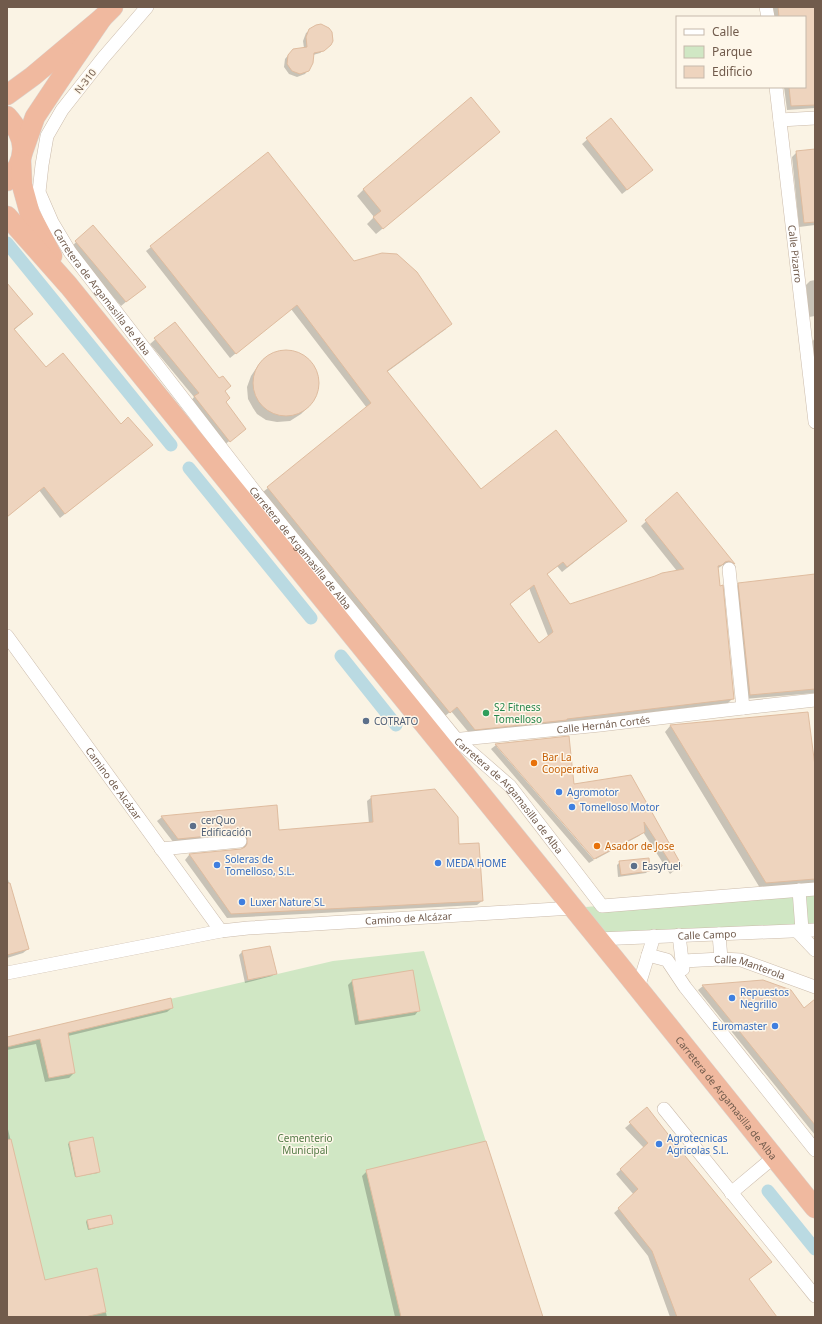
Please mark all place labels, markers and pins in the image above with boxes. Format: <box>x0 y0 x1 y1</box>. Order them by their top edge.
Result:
place label: S2 Fitness Tomelloso <box>494 700 542 726</box>
marker: S2 Fitness Tomelloso <box>481 708 491 718</box>
place label: COTRATO <box>374 714 418 728</box>
marker: COTRATO <box>361 716 371 726</box>
place label: Bar La Cooperativa <box>542 750 599 776</box>
marker: Bar La Cooperativa <box>529 758 539 768</box>
place label: Agromotor <box>567 785 619 799</box>
marker: Agromotor <box>554 787 564 797</box>
place label: Tomelloso Motor <box>580 800 659 814</box>
marker: Tomelloso Motor <box>567 802 577 812</box>
place label: cerQuo Edificación <box>201 813 251 839</box>
marker: cerQuo Edificación <box>188 821 198 831</box>
place label: Asador de Jose <box>605 839 675 853</box>
marker: Asador de Jose <box>592 841 602 851</box>
place label: Soleras de Tomelloso, S.L. <box>225 852 294 878</box>
place label: MEDA HOME <box>446 856 507 870</box>
marker: MEDA HOME <box>433 858 443 868</box>
place label: Easyfuel <box>642 859 681 873</box>
marker: Soleras de Tomelloso, S.L. <box>212 860 222 870</box>
marker: Easyfuel <box>629 861 639 871</box>
place label: Luxer Nature SL <box>250 895 325 909</box>
marker: Luxer Nature SL <box>237 897 247 907</box>
place label: Repuestos Negrillo <box>740 985 789 1011</box>
marker: Repuestos Negrillo <box>727 993 737 1003</box>
place label: Euromaster <box>712 1019 767 1033</box>
marker: Euromaster <box>770 1021 780 1031</box>
place label: Agrotecnicas Agricolas S.L. <box>667 1131 729 1157</box>
marker: Agrotecnicas Agricolas S.L. <box>654 1139 664 1149</box>

